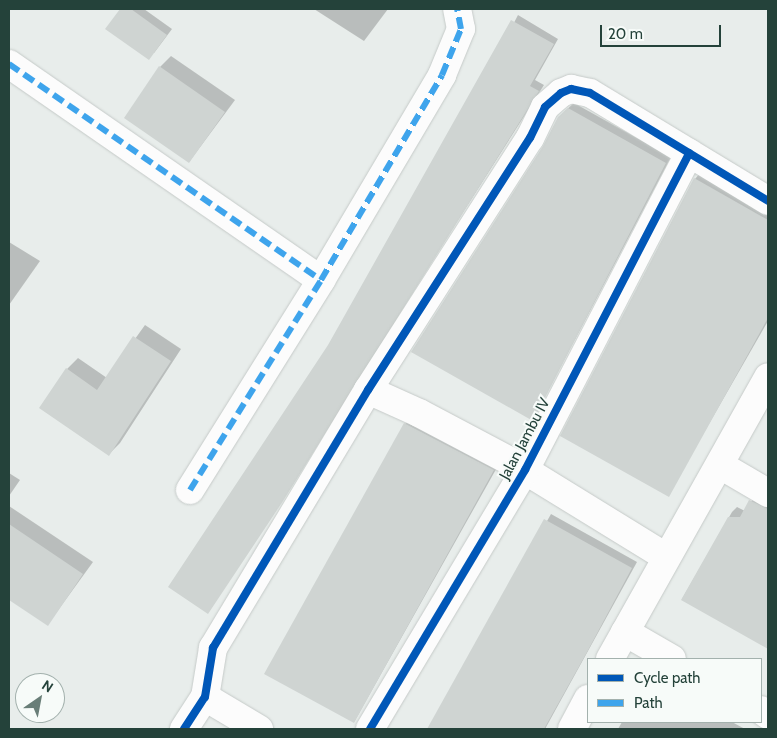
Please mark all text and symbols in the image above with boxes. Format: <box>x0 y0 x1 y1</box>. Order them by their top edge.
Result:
scale bar <box>602 15 723 47</box>
text: 20 m <box>608 25 643 43</box>
street label: Jalan Jambu IV <box>496 395 554 483</box>
legend <box>587 658 762 723</box>
text: Cycle path <box>634 669 700 687</box>
north arrow <box>15 673 65 723</box>
text: N <box>39 676 57 697</box>
text: Path <box>634 694 663 712</box>

